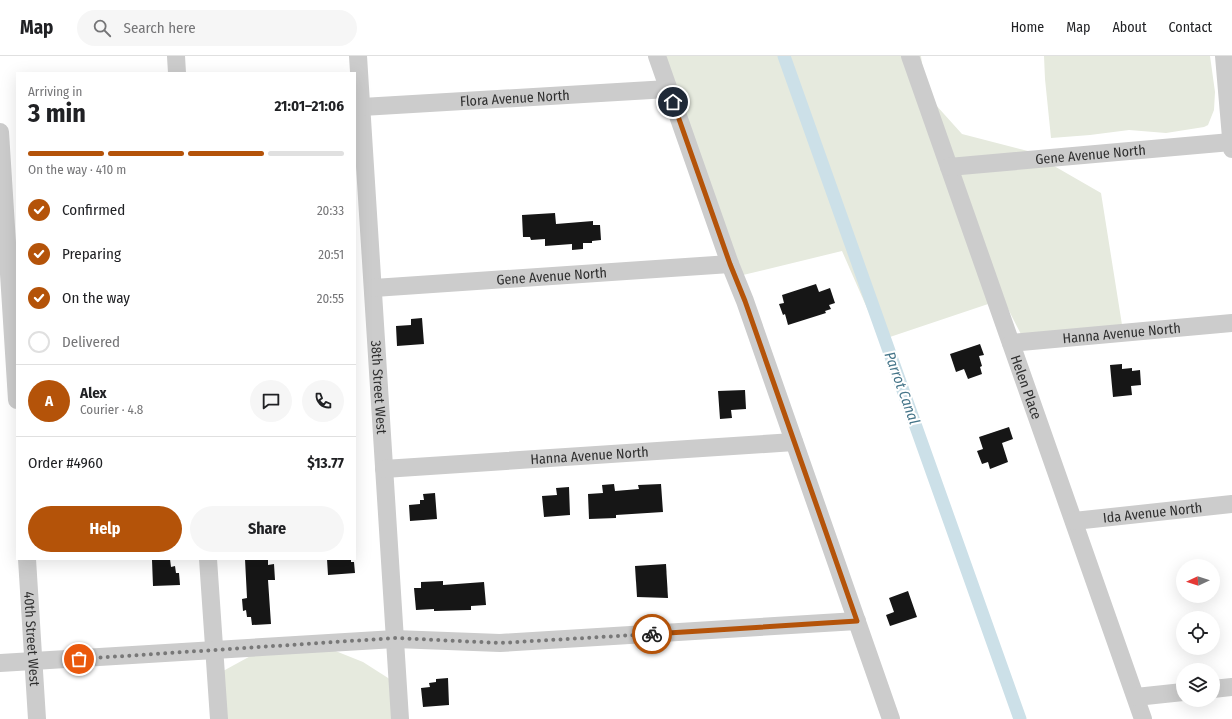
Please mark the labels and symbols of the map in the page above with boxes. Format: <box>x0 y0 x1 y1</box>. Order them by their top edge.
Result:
pin <box>656 85 690 119</box>
street label: Flora Avenue North <box>459 87 570 110</box>
street label: Gene Avenue North <box>1035 142 1146 168</box>
street label: Gene Avenue North <box>496 264 607 289</box>
street label: Hanna Avenue North <box>1062 320 1181 347</box>
street label: 38th Street West <box>367 340 390 435</box>
water label: Parrot Canal <box>881 349 923 427</box>
street label: Helen Place <box>1007 353 1045 422</box>
street label: Hanna Avenue North <box>530 444 649 468</box>
street label: Ida Avenue North <box>1102 499 1203 527</box>
north arrow <box>1176 559 1220 603</box>
street label: 40th Street West <box>20 591 43 687</box>
courier <box>632 614 672 654</box>
pin <box>62 642 96 676</box>

